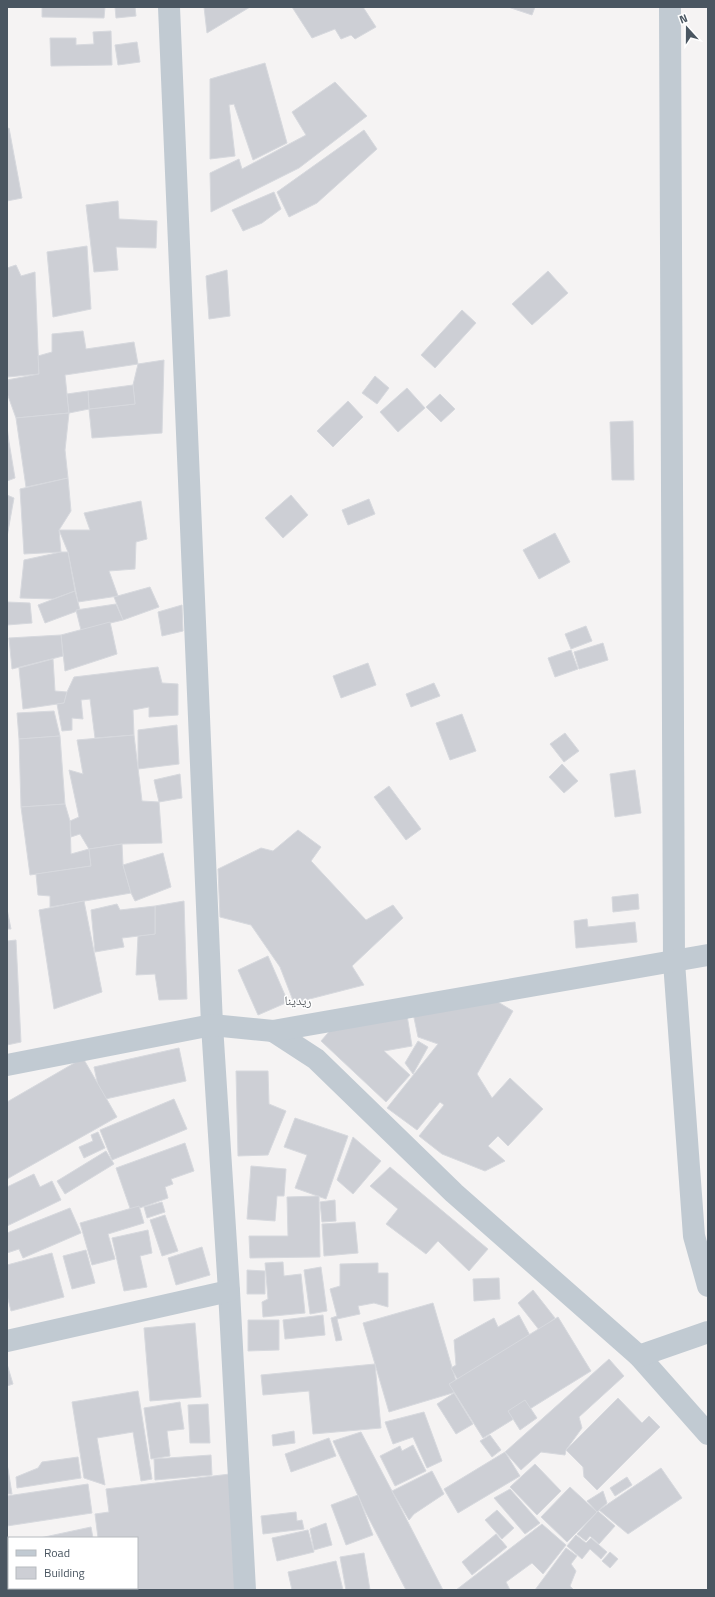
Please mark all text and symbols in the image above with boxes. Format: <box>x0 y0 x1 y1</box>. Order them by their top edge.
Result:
north arrow <box>667 8 707 48</box>
text: N <box>677 10 690 27</box>
district label: ريدينا <box>284 990 312 1010</box>
legend <box>8 1537 138 1589</box>
text: Road <box>44 1543 70 1562</box>
text: Building <box>44 1563 85 1582</box>

